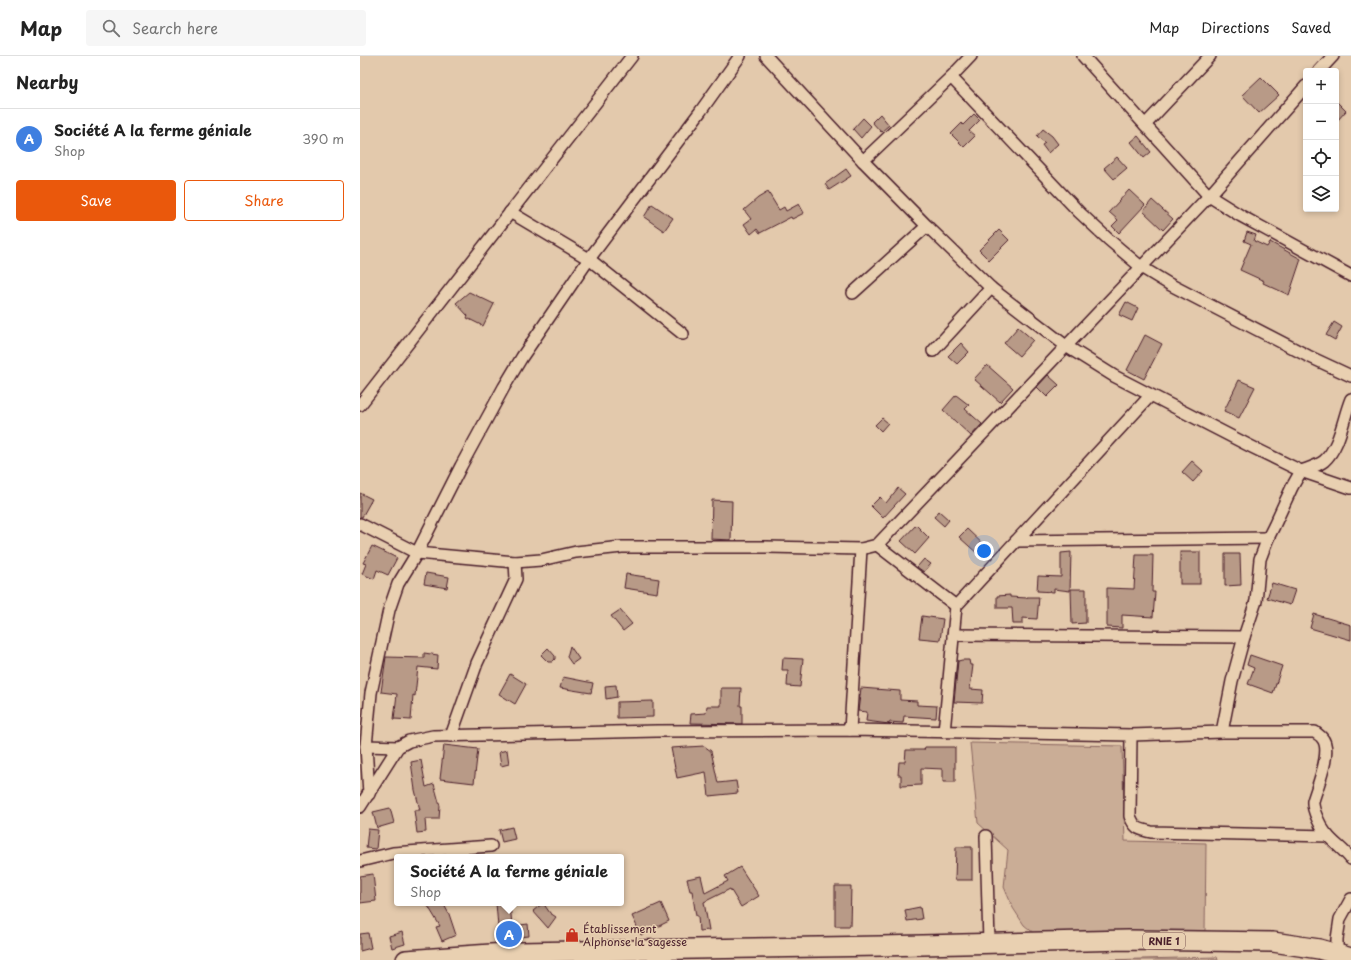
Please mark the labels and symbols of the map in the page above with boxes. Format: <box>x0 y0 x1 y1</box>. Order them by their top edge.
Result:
your location <box>974 541 994 561</box>
pin: A <box>496 919 522 949</box>
place label: Établissement Alphonse la sagesse <box>583 920 687 950</box>
shop icon: Établissement Alphonse la sagesse <box>564 927 580 943</box>
road number: RNIE 1 <box>1143 933 1185 949</box>

